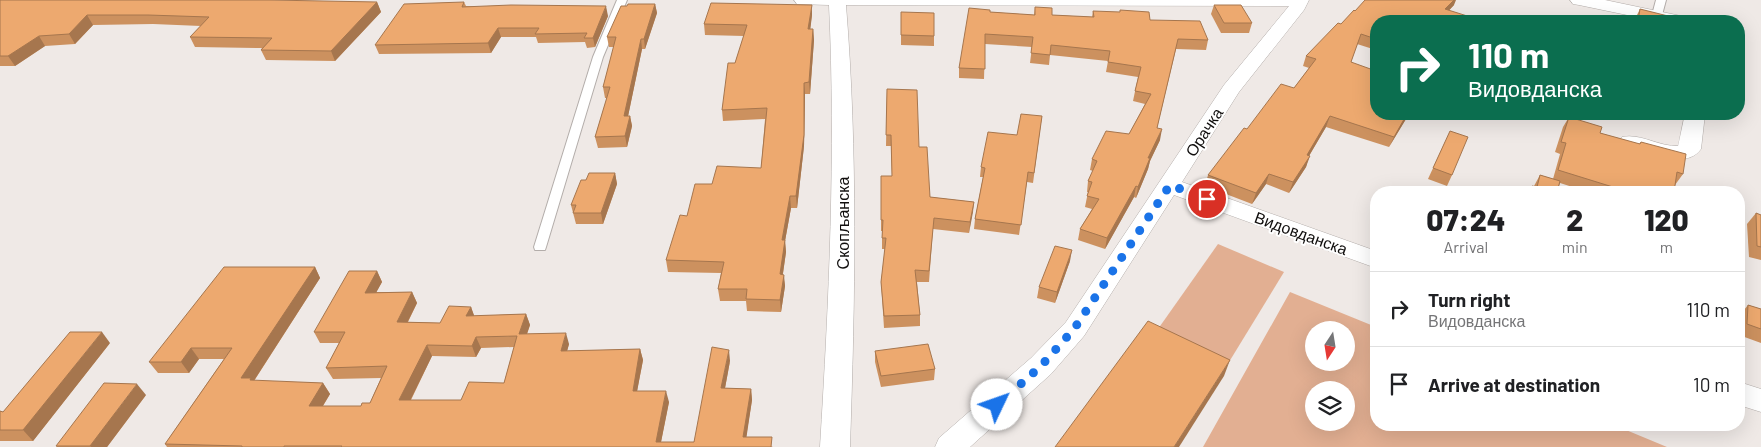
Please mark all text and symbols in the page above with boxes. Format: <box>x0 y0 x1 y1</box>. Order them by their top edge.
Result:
text: 110 m <box>1468 33 1549 75</box>
icon: right <box>1385 35 1450 100</box>
text: Видовданска <box>1468 75 1602 101</box>
street label: Орачка <box>1181 104 1226 160</box>
street label: Скопљанска <box>833 177 852 269</box>
pin <box>1186 178 1228 220</box>
icon: arrive <box>1193 185 1221 213</box>
text: 07:24 <box>1426 201 1505 237</box>
text: 2 <box>1566 201 1583 237</box>
text: 120 <box>1644 201 1689 237</box>
street label: Видовданска <box>1252 207 1350 258</box>
text: Arrival <box>1443 237 1488 256</box>
text: min <box>1562 237 1588 256</box>
text: m <box>1660 237 1673 256</box>
text: Turn right <box>1428 288 1510 311</box>
icon: right <box>1385 295 1413 323</box>
text: 110 m <box>1686 298 1730 321</box>
text: Видовданска <box>1428 311 1525 330</box>
north arrow <box>1305 321 1355 371</box>
map controls <box>1305 321 1355 431</box>
icon: arrive <box>1385 370 1413 398</box>
text: Arrive at destination <box>1428 373 1600 396</box>
text: 10 m <box>1693 373 1730 396</box>
position arrow <box>970 378 1022 430</box>
button: layers <box>1305 381 1355 431</box>

